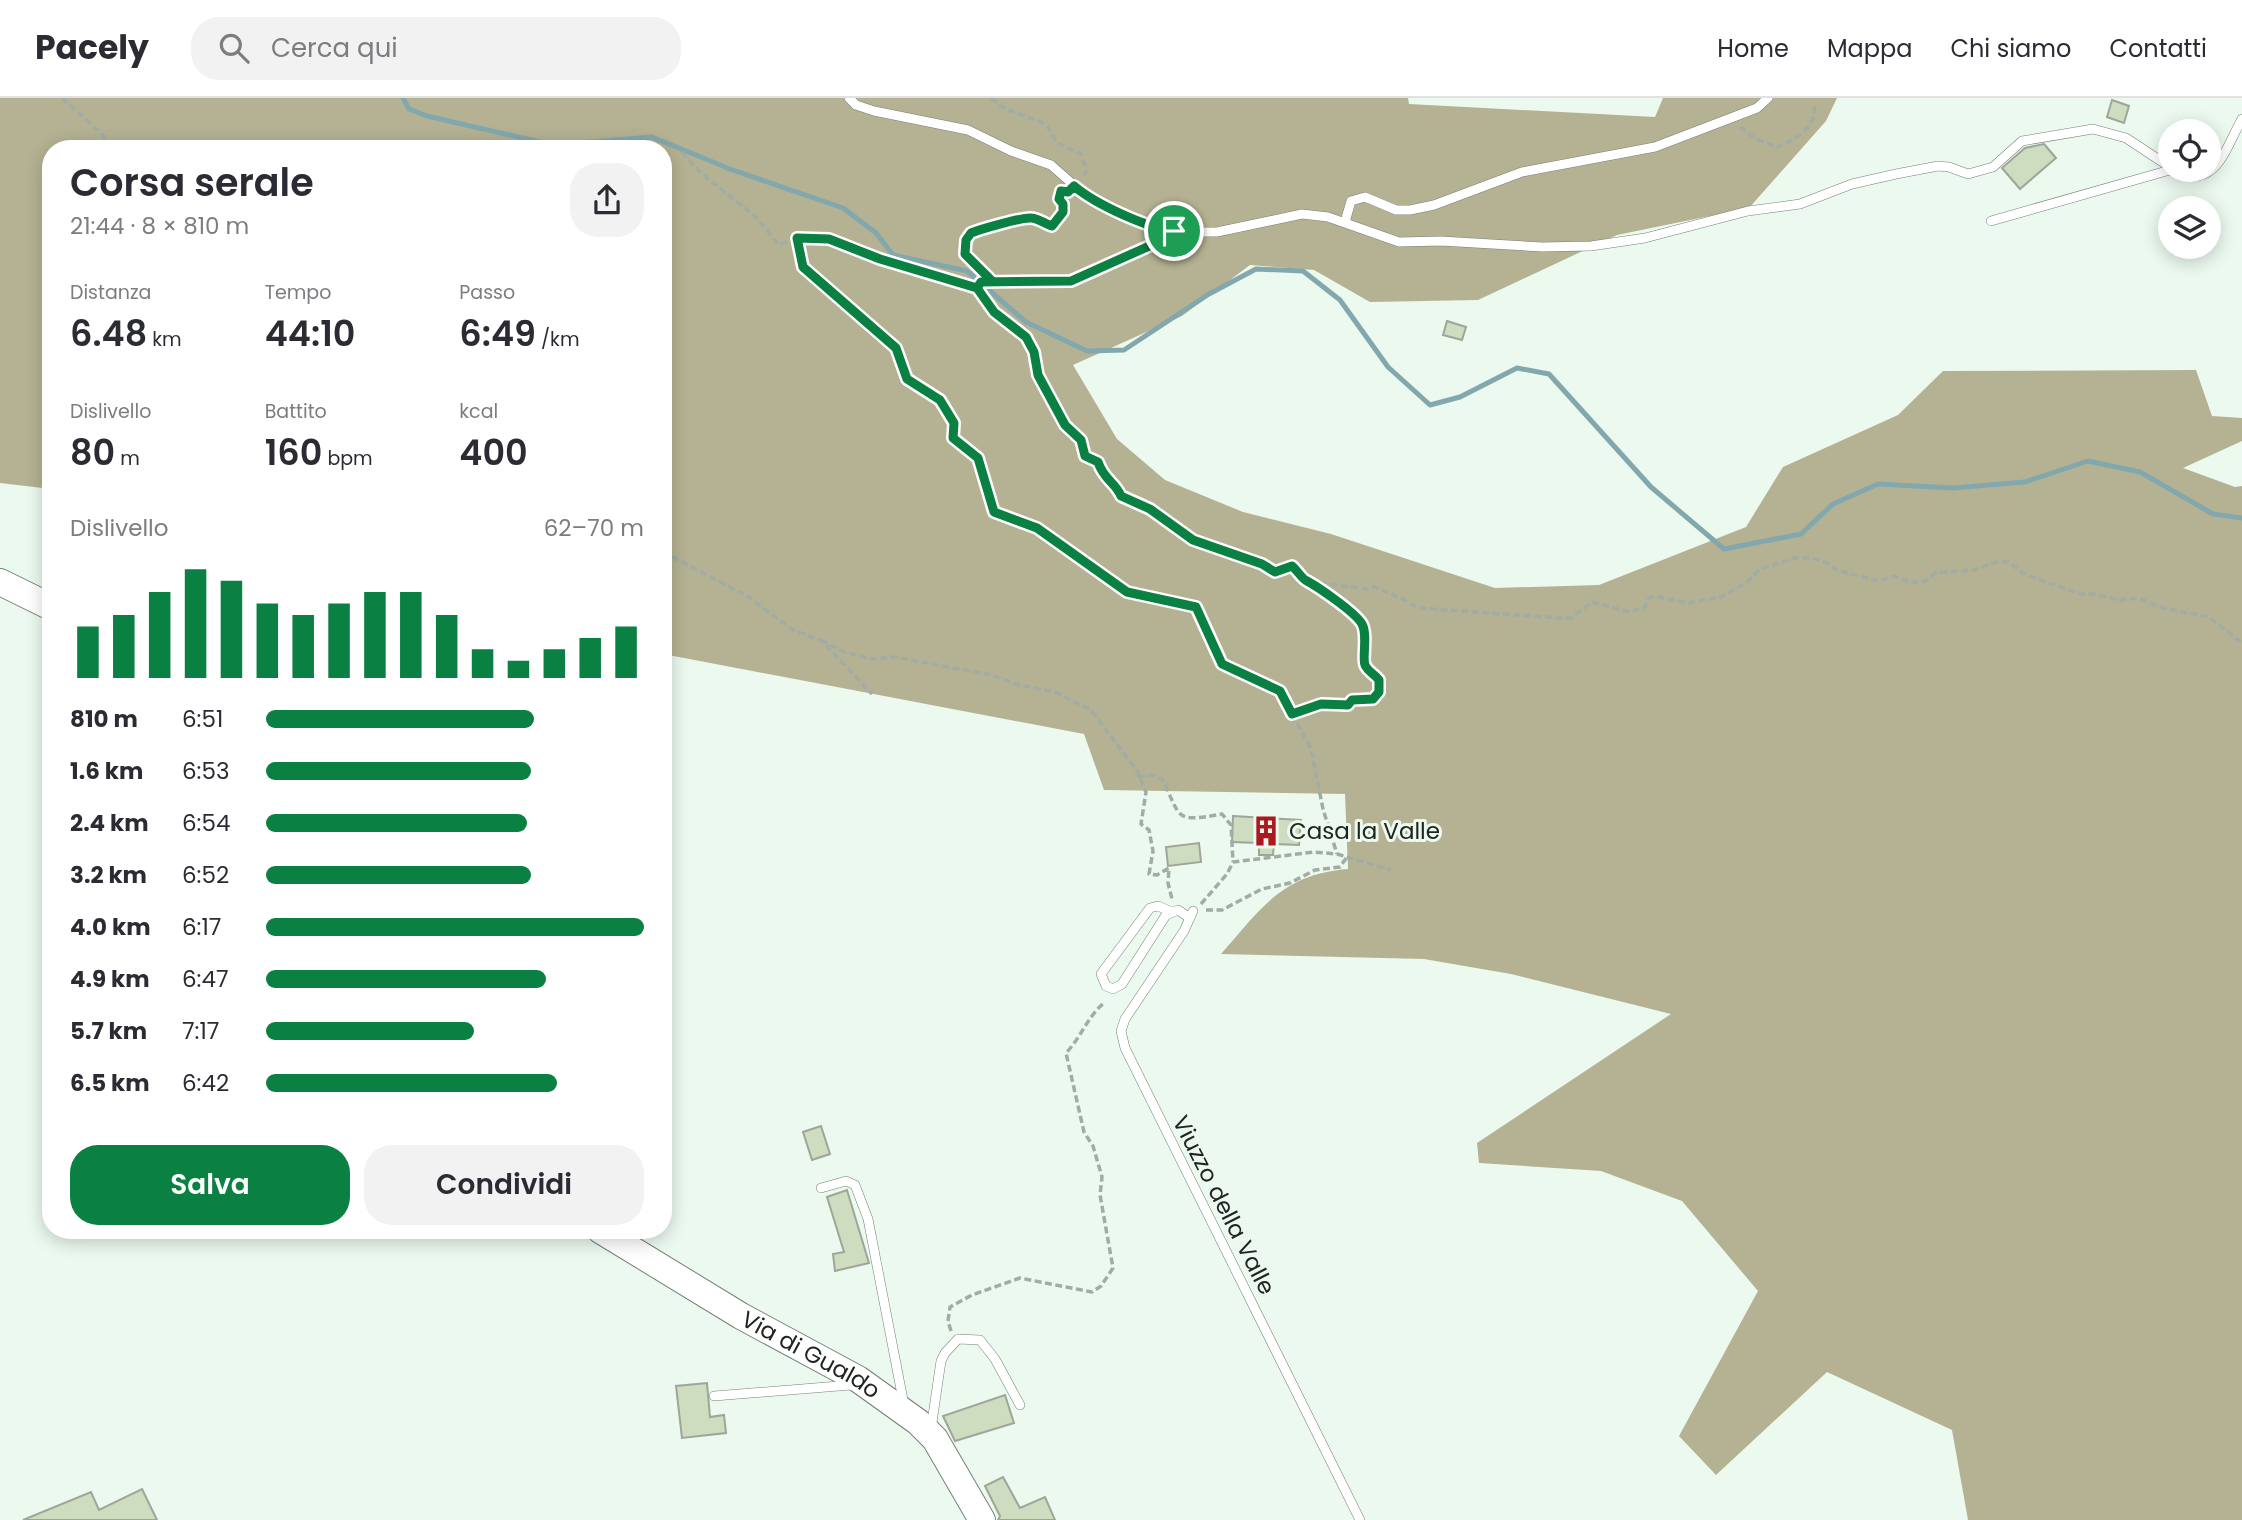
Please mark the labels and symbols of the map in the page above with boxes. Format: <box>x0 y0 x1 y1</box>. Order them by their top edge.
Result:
pin <box>1144 201 1204 261</box>
building icon: Casa la Valle <box>1249 814 1283 848</box>
place label: Casa la Valle <box>1289 815 1440 847</box>
street label: Viuzzo della Valle <box>1165 1110 1283 1300</box>
street label: Via di Gualdo <box>736 1303 887 1406</box>

